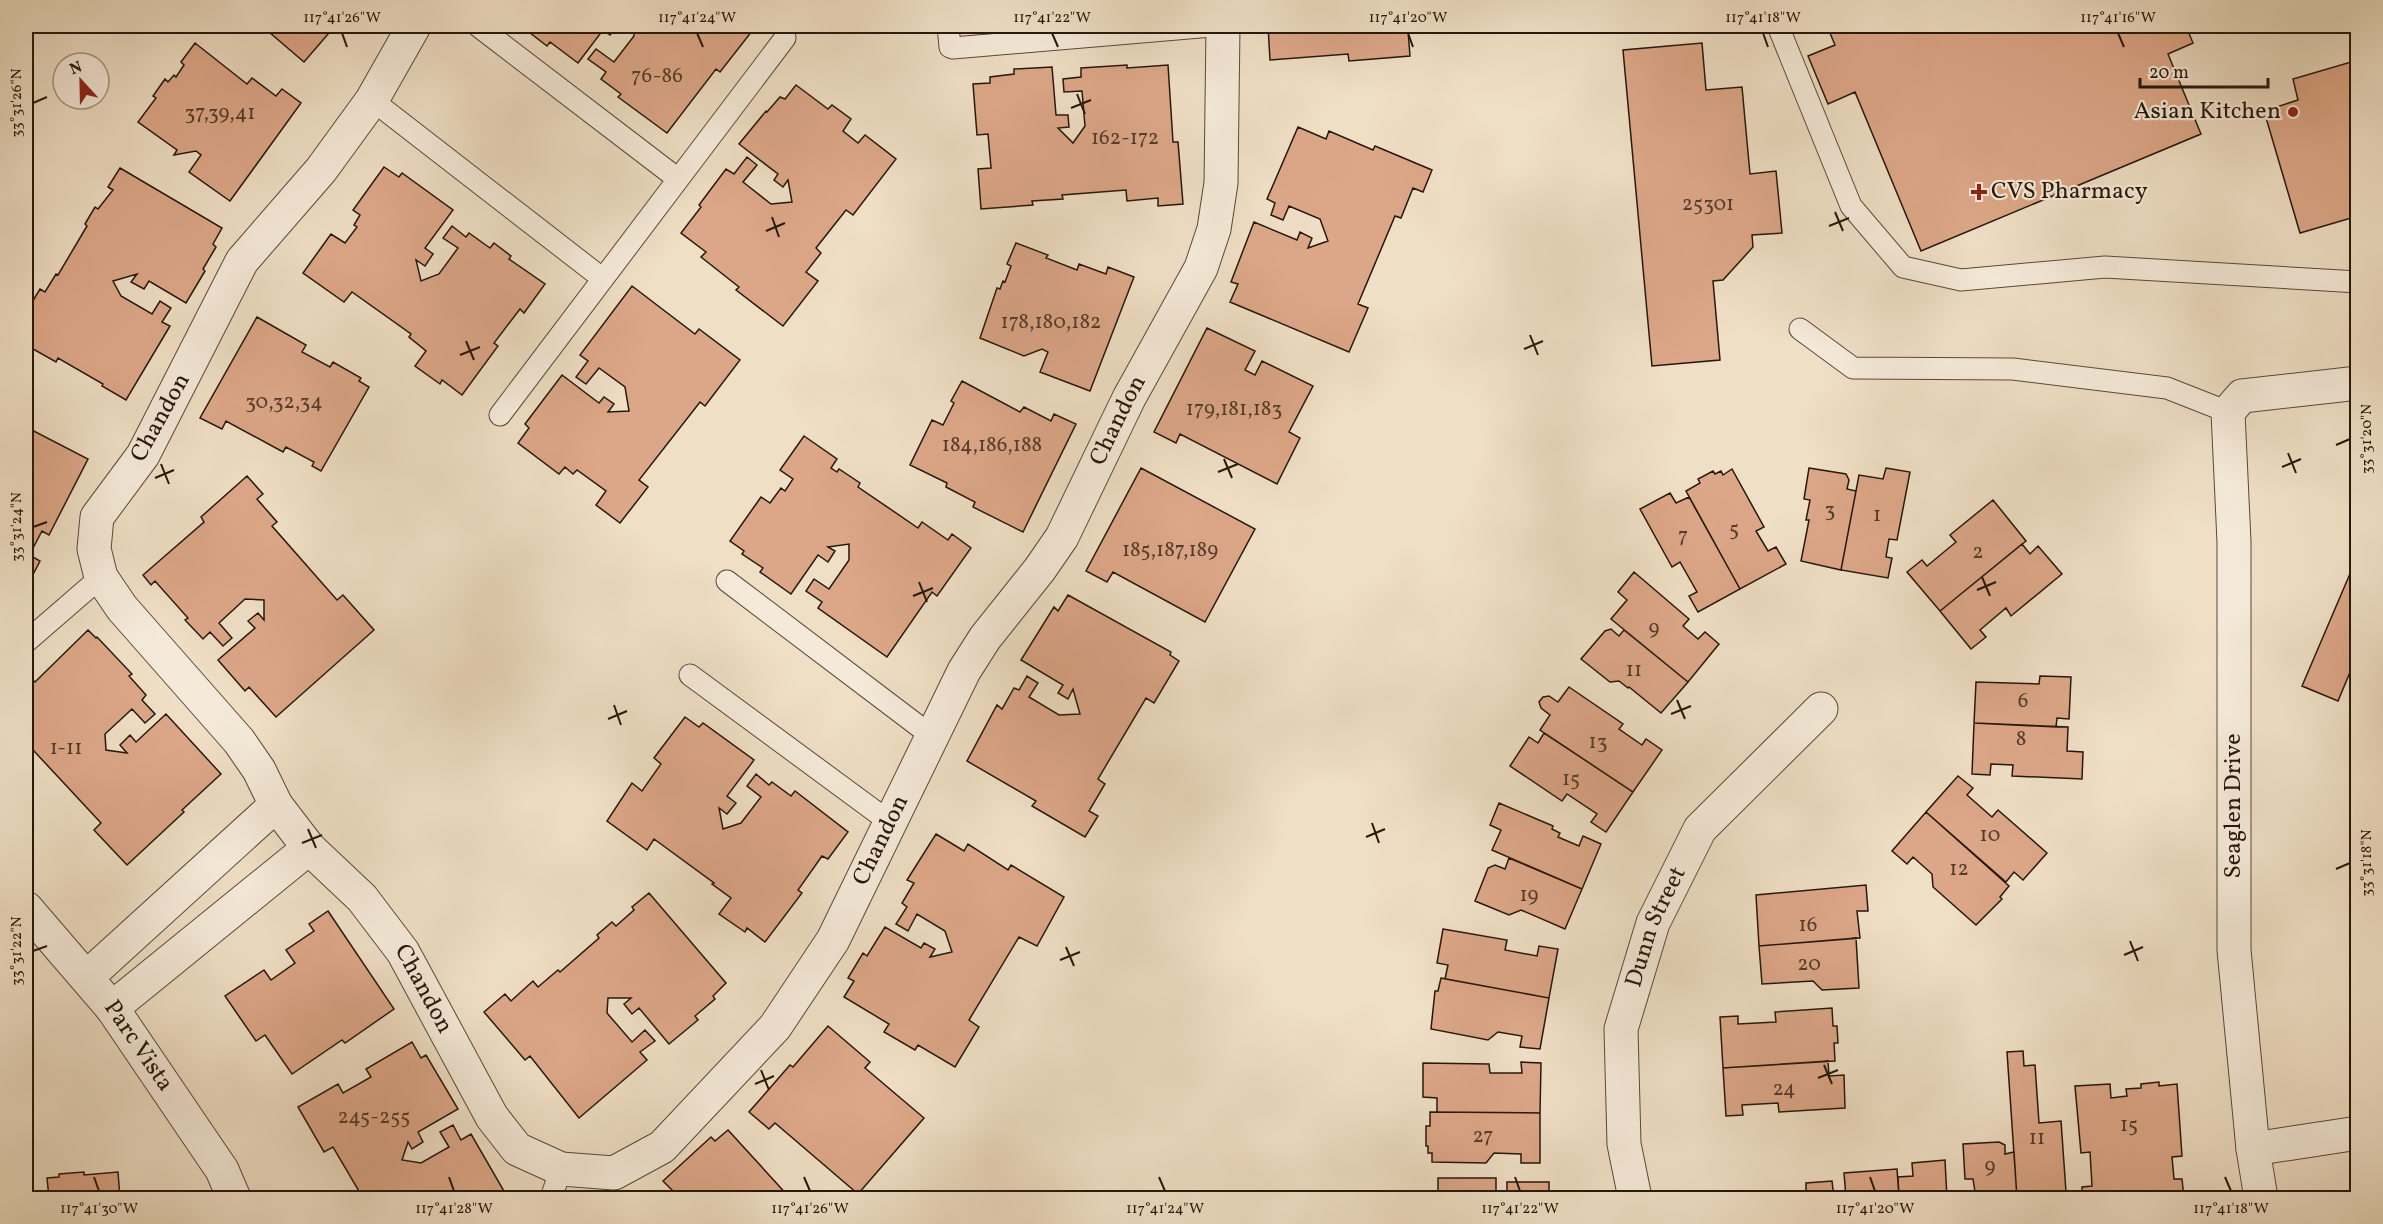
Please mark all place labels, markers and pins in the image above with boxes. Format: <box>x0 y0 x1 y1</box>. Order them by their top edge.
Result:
place label: Asian Kitchen <box>2134 95 2281 129</box>
marker: Asian Kitchen <box>2286 105 2300 119</box>
place label: CVS Pharmacy <box>1991 175 2148 209</box>
marker: CVS Pharmacy <box>1972 185 1986 199</box>

